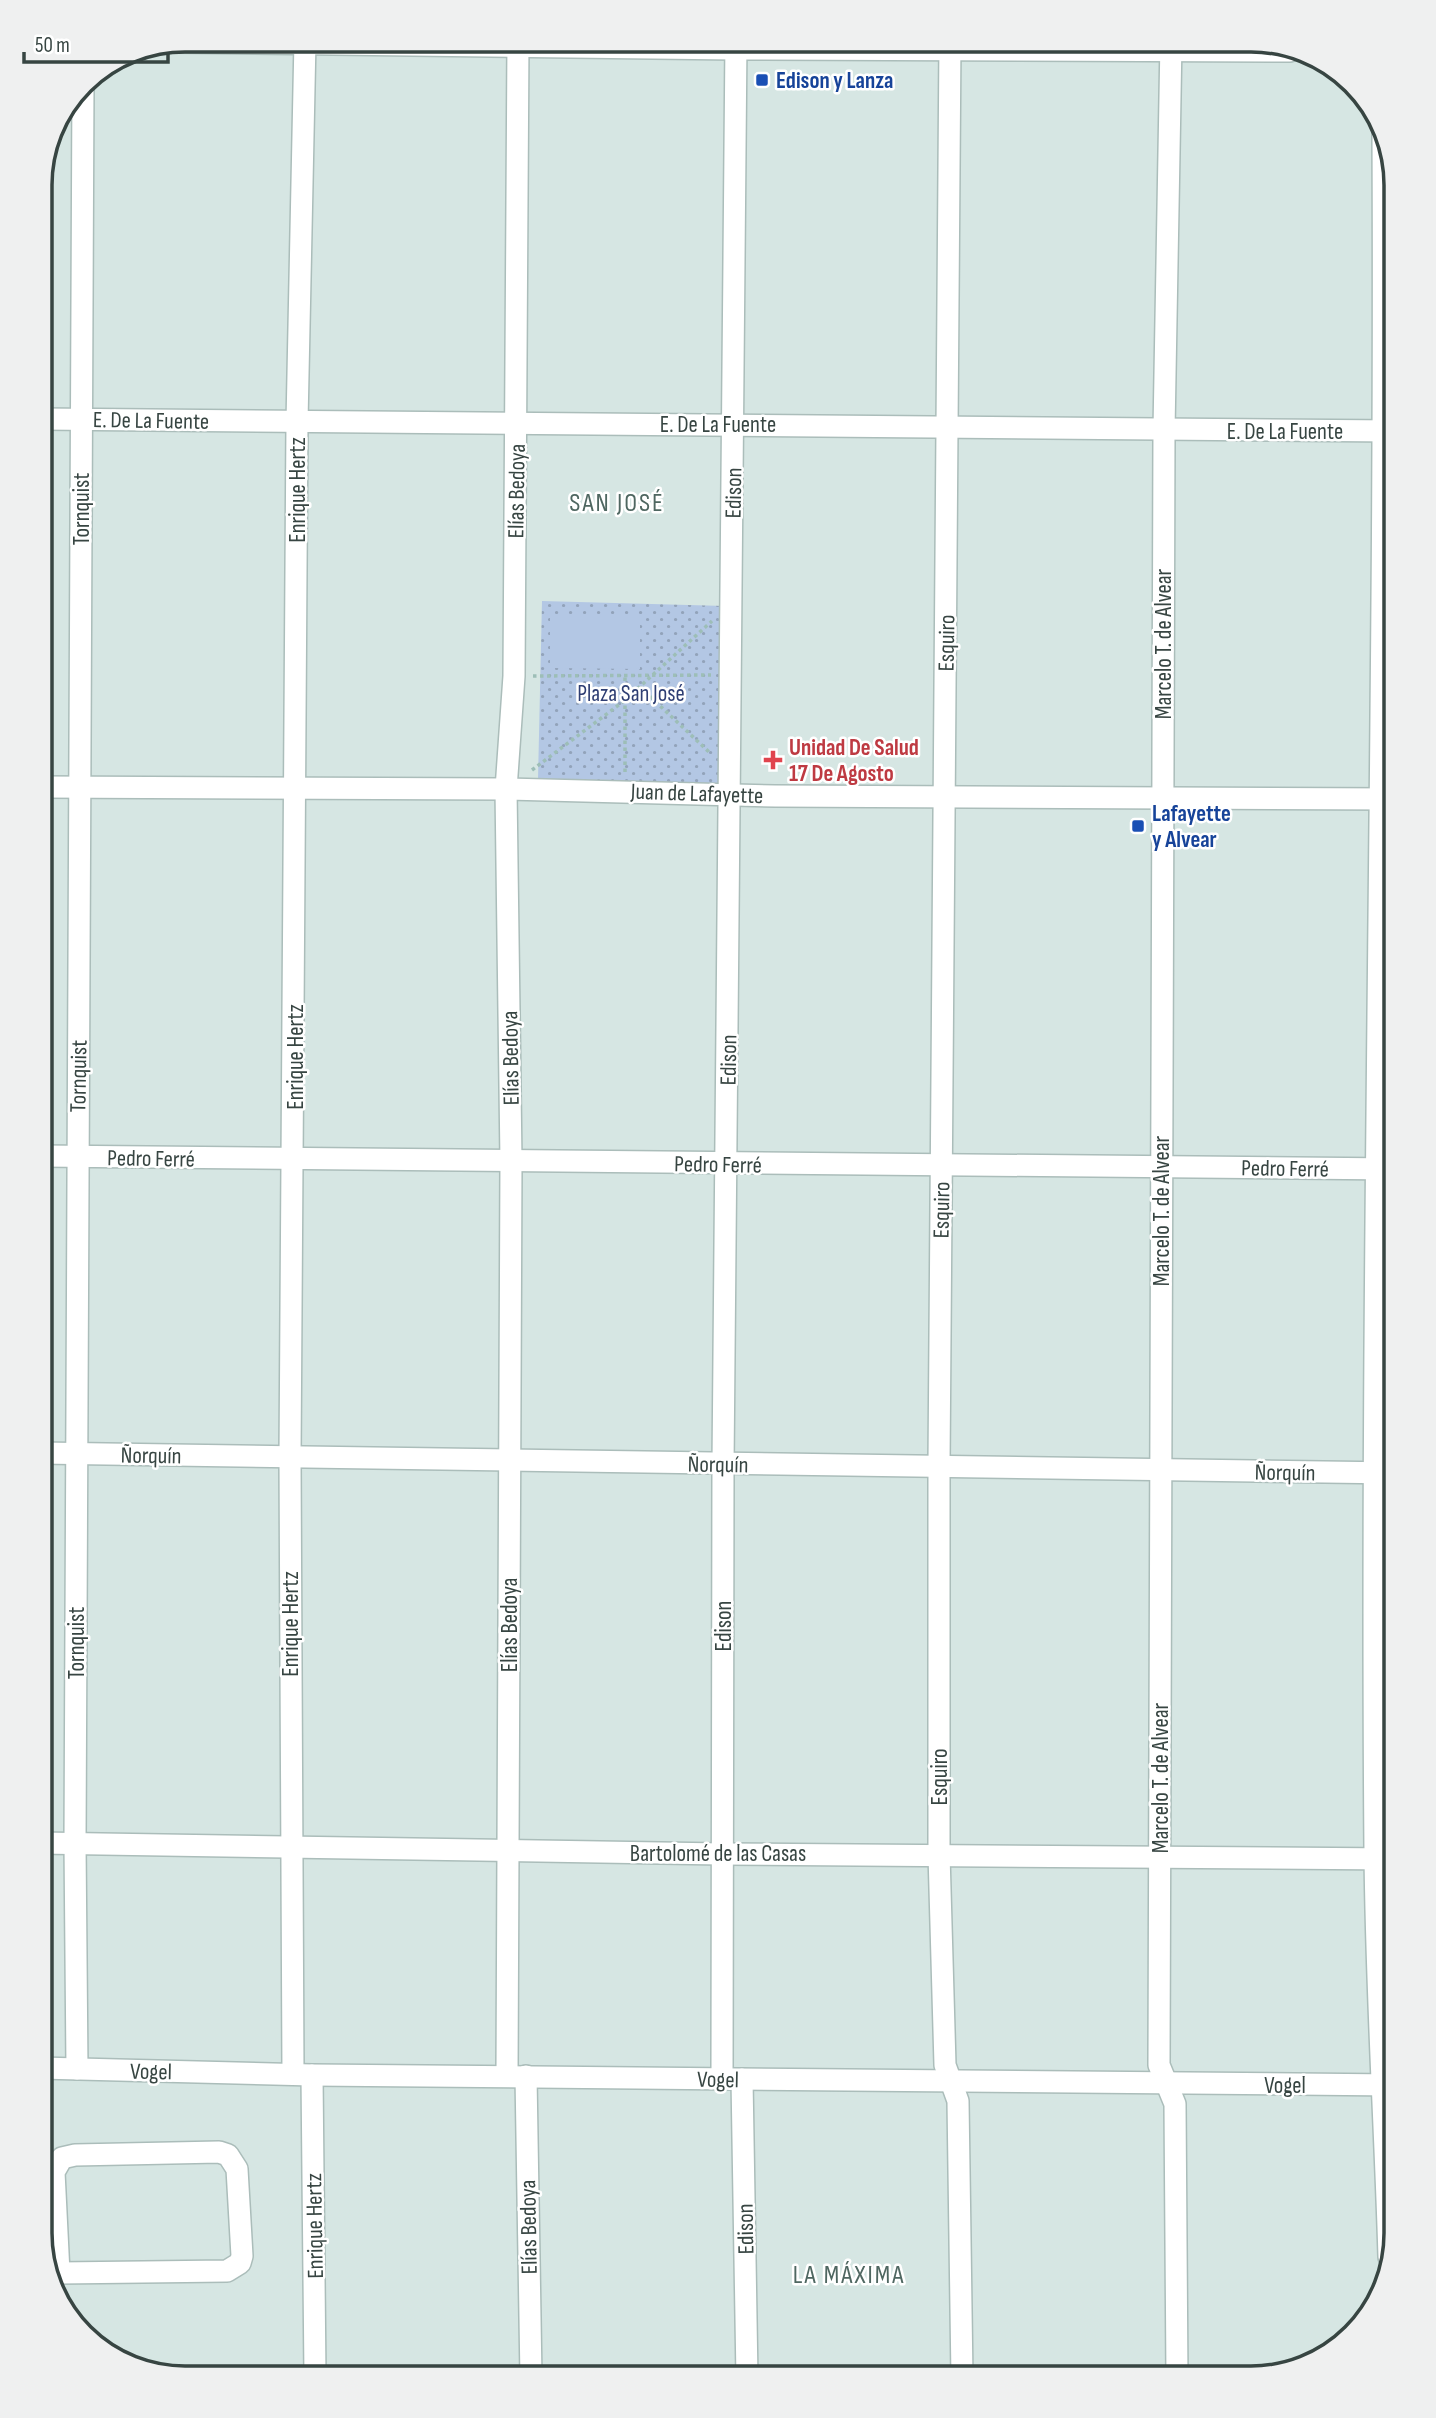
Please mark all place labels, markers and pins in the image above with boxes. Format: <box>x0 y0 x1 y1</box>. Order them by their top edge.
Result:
place label: Edison y Lanza <box>776 67 893 95</box>
marker: Edison y Lanza <box>754 72 770 88</box>
place label: Unidad De Salud 17 De Agosto <box>789 734 919 788</box>
marker: Unidad De Salud 17 De Agosto <box>763 750 783 770</box>
place label: Lafayette y Alvear <box>1152 800 1231 854</box>
marker: Lafayette y Alvear <box>1130 818 1146 834</box>

